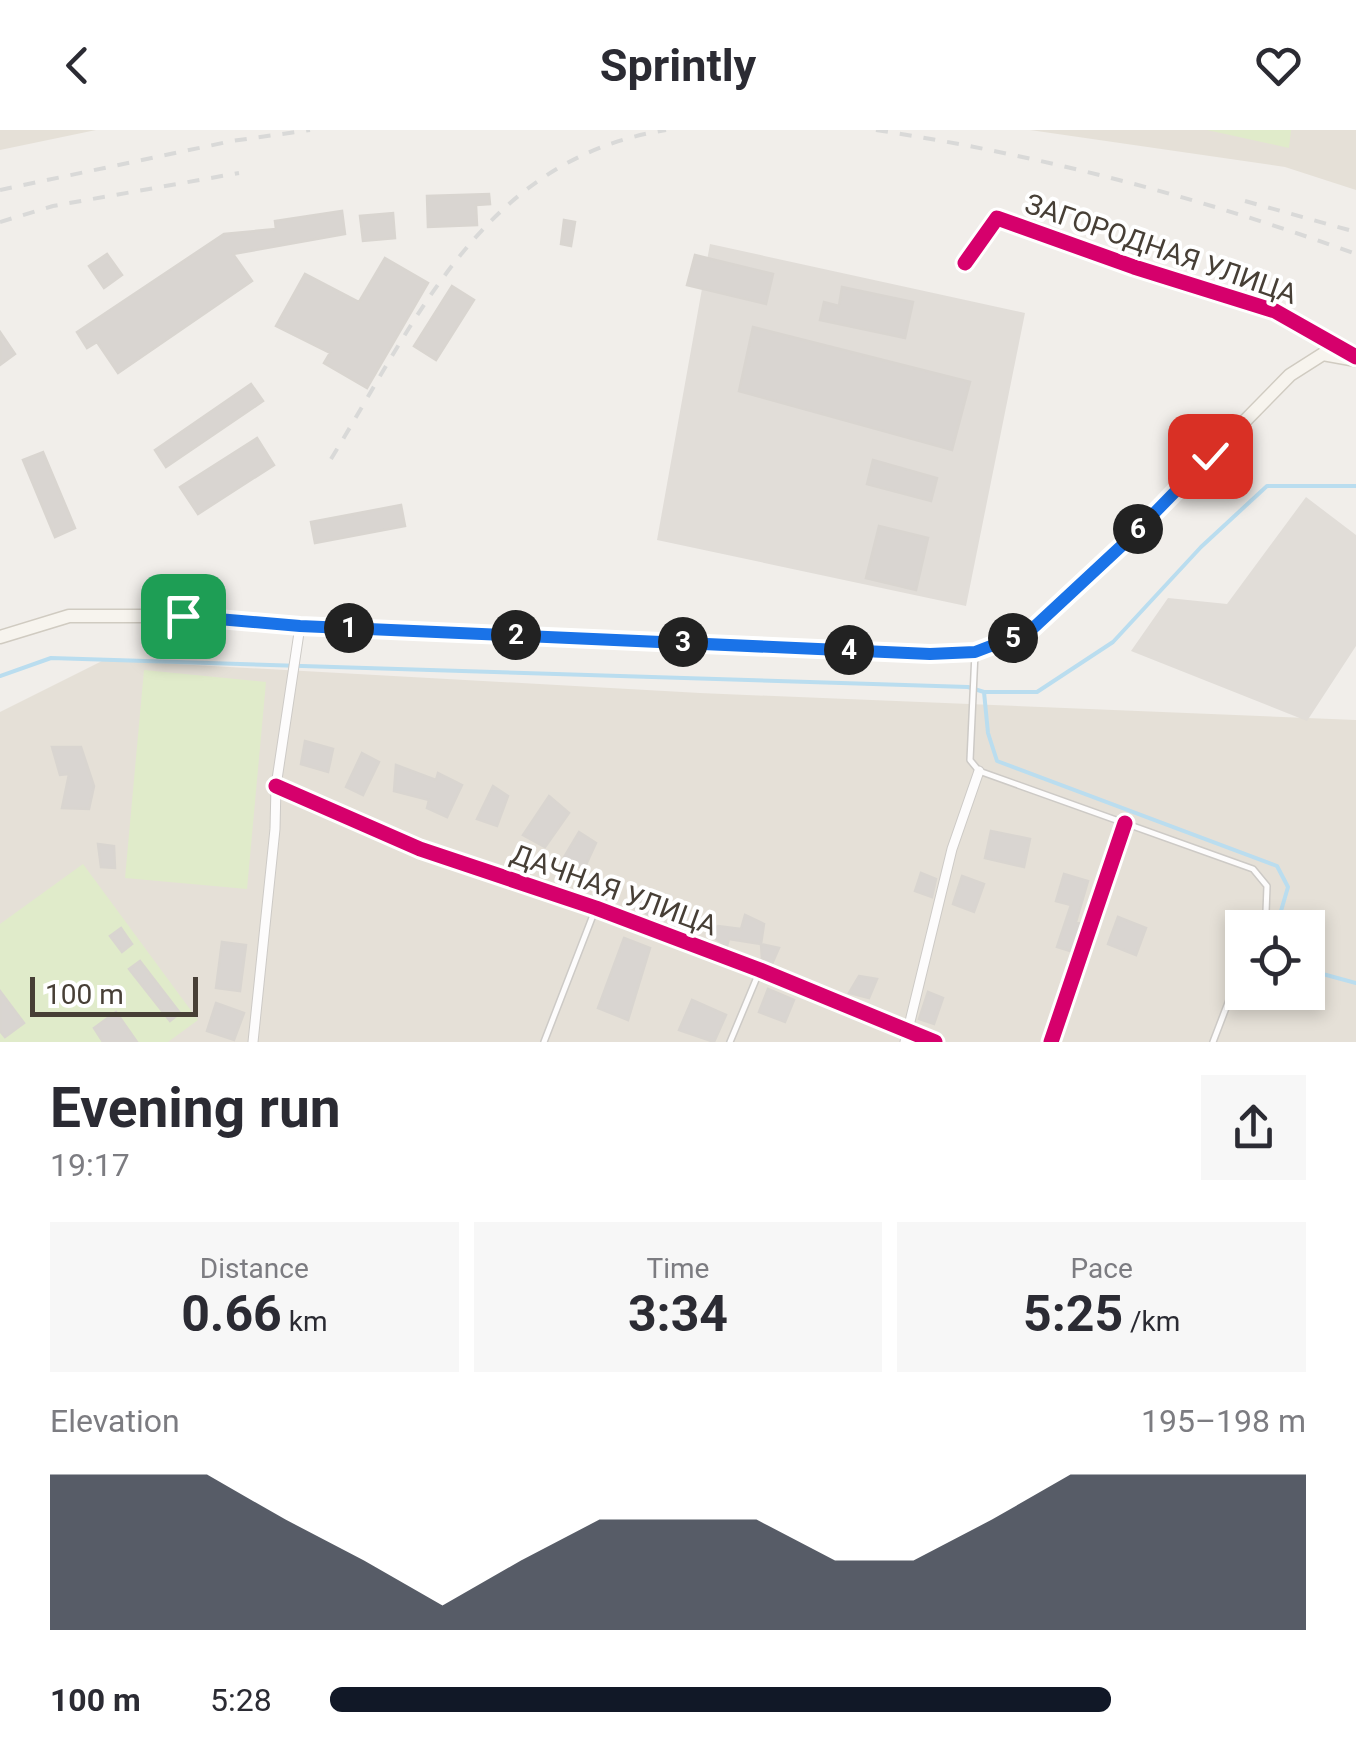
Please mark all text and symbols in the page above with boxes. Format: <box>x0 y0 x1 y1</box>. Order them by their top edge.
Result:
icon: back <box>50 38 105 93</box>
icon: heart <box>1251 38 1306 93</box>
text: Sprintly <box>600 39 756 92</box>
street label: ЗАГОРОДНАЯ УЛИЦА <box>1021 187 1301 311</box>
pin <box>1168 414 1253 499</box>
icon: check <box>1183 429 1238 484</box>
pin: 6 <box>1113 504 1163 554</box>
text: 6 <box>1130 512 1146 545</box>
pin <box>141 574 226 659</box>
icon: arrive <box>156 589 211 644</box>
pin: 1 <box>324 603 374 653</box>
pin: 2 <box>491 610 541 660</box>
text: 1 <box>341 611 357 644</box>
pin: 5 <box>988 613 1038 663</box>
pin: 3 <box>658 617 708 667</box>
text: 2 <box>508 618 524 651</box>
text: 5 <box>1005 621 1021 654</box>
text: 3 <box>675 625 691 658</box>
pin: 4 <box>824 625 874 675</box>
text: 4 <box>841 633 857 666</box>
street label: ДАЧНАЯ УЛИЦА <box>506 837 722 943</box>
map controls <box>1225 910 1325 1010</box>
button: locate <box>1225 910 1325 1010</box>
scale bar <box>30 972 198 1016</box>
text: 100 m <box>45 978 124 1011</box>
button: share <box>1201 1075 1306 1180</box>
text: Evening run <box>50 1076 341 1140</box>
text: 19:17 <box>50 1146 130 1184</box>
text: Distance <box>200 1252 309 1285</box>
text: Time <box>647 1252 709 1285</box>
text: Pace <box>1071 1252 1133 1285</box>
text: 0.66 <box>181 1285 282 1343</box>
text: 3:34 <box>628 1285 728 1343</box>
text: 5:25 <box>1023 1285 1123 1343</box>
text: km <box>282 1305 327 1338</box>
text: /km <box>1123 1305 1180 1338</box>
text: Elevation <box>50 1402 180 1440</box>
text: 195–198 m <box>1141 1402 1306 1440</box>
text: 100 m <box>50 1681 141 1719</box>
text: 5:28 <box>210 1681 272 1719</box>

